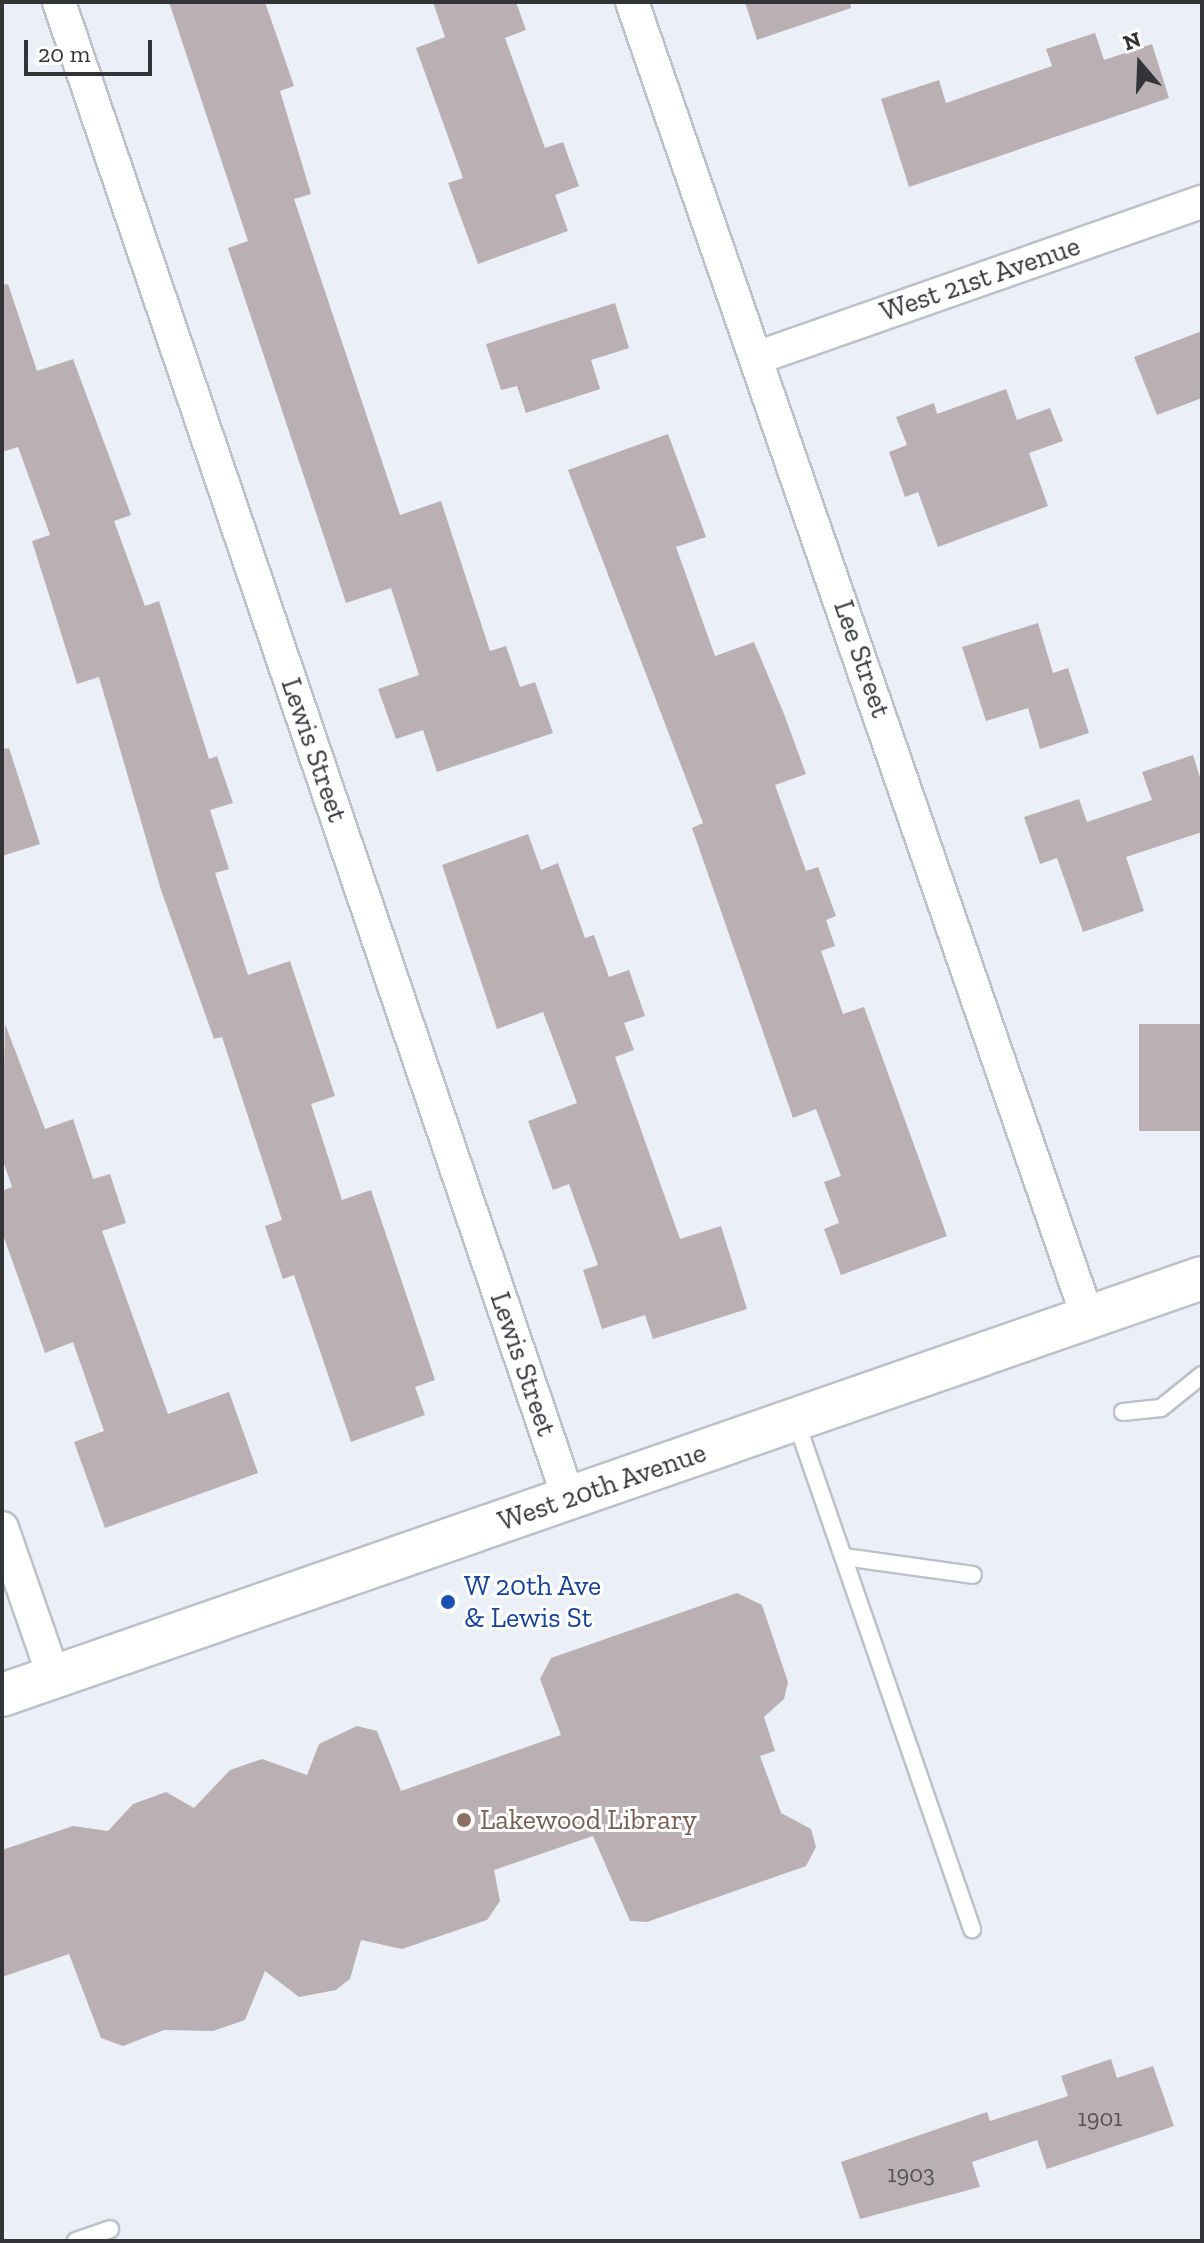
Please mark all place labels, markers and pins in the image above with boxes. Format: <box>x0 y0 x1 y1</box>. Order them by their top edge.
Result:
place label: W 20th Ave & Lewis St <box>464 1569 603 1635</box>
marker: W 20th Ave & Lewis St <box>439 1593 457 1611</box>
place label: Lakewood Library <box>480 1803 697 1837</box>
marker: Lakewood Library <box>455 1811 473 1829</box>

